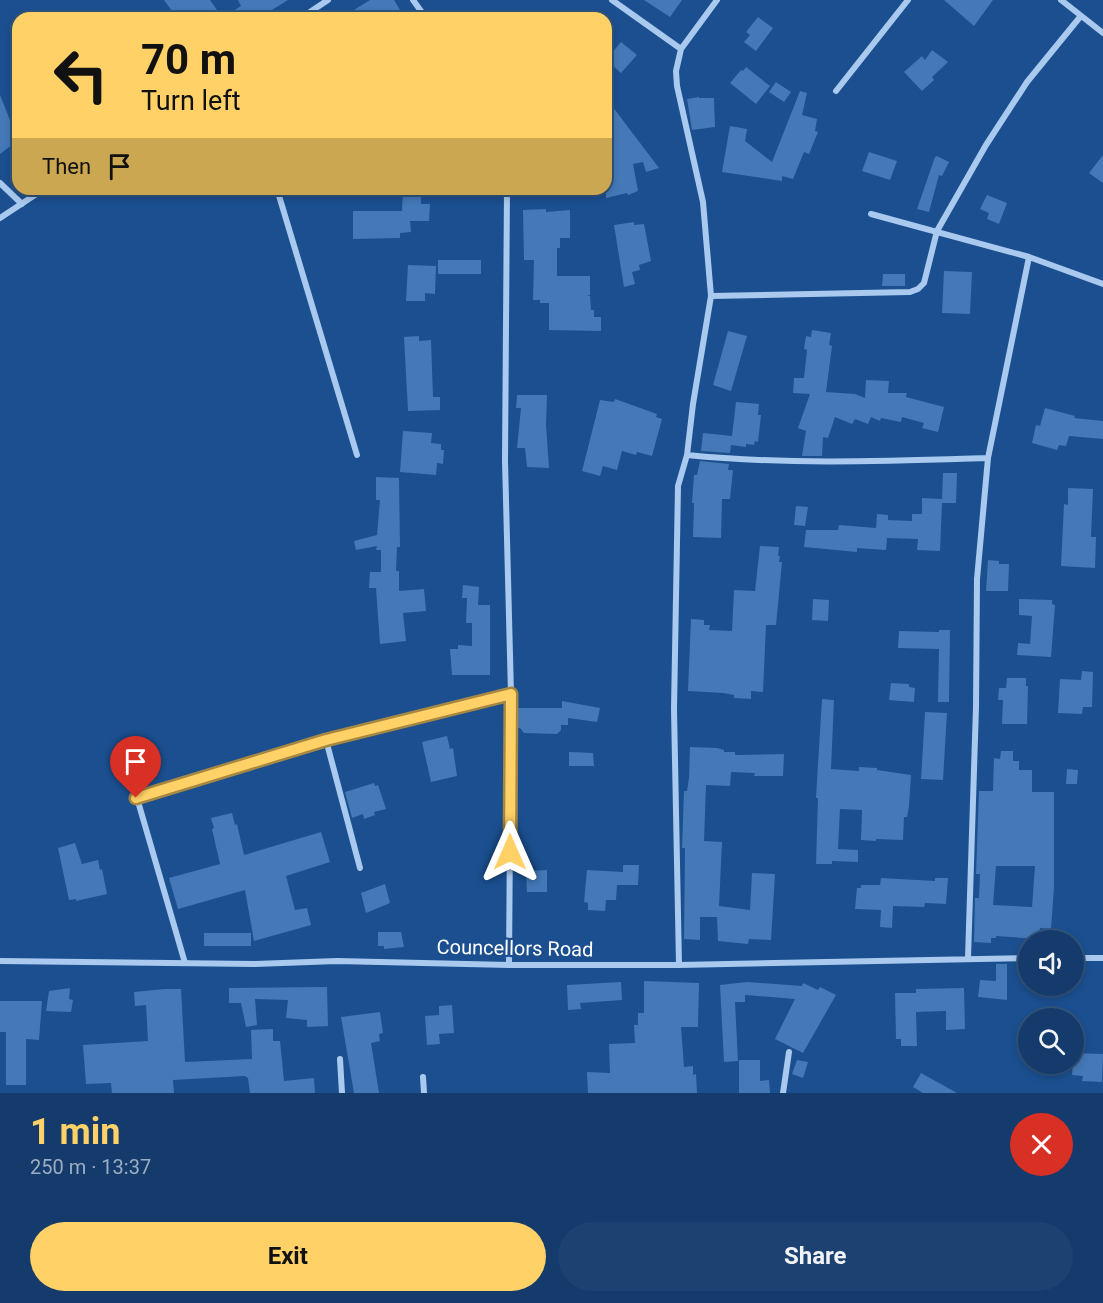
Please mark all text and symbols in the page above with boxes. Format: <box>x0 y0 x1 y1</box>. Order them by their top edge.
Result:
text: 70 m <box>141 35 236 84</box>
icon: left <box>42 36 120 114</box>
text: Turn left <box>141 85 241 117</box>
icon: arrive <box>103 150 136 183</box>
text: Then <box>42 154 91 179</box>
pin <box>110 736 161 798</box>
icon: arrive <box>119 745 152 778</box>
position arrow <box>478 820 542 884</box>
map controls <box>1018 930 1084 1074</box>
button: sound <box>1018 930 1084 996</box>
street label: Councellors Road <box>436 935 594 961</box>
button: search <box>1018 1008 1084 1074</box>
text: 1 min <box>30 1111 121 1153</box>
button: close <box>1010 1113 1073 1176</box>
text: 250 m · 13:37 <box>30 1155 151 1179</box>
button: Exit <box>30 1222 546 1291</box>
button: Share <box>558 1222 1073 1291</box>

